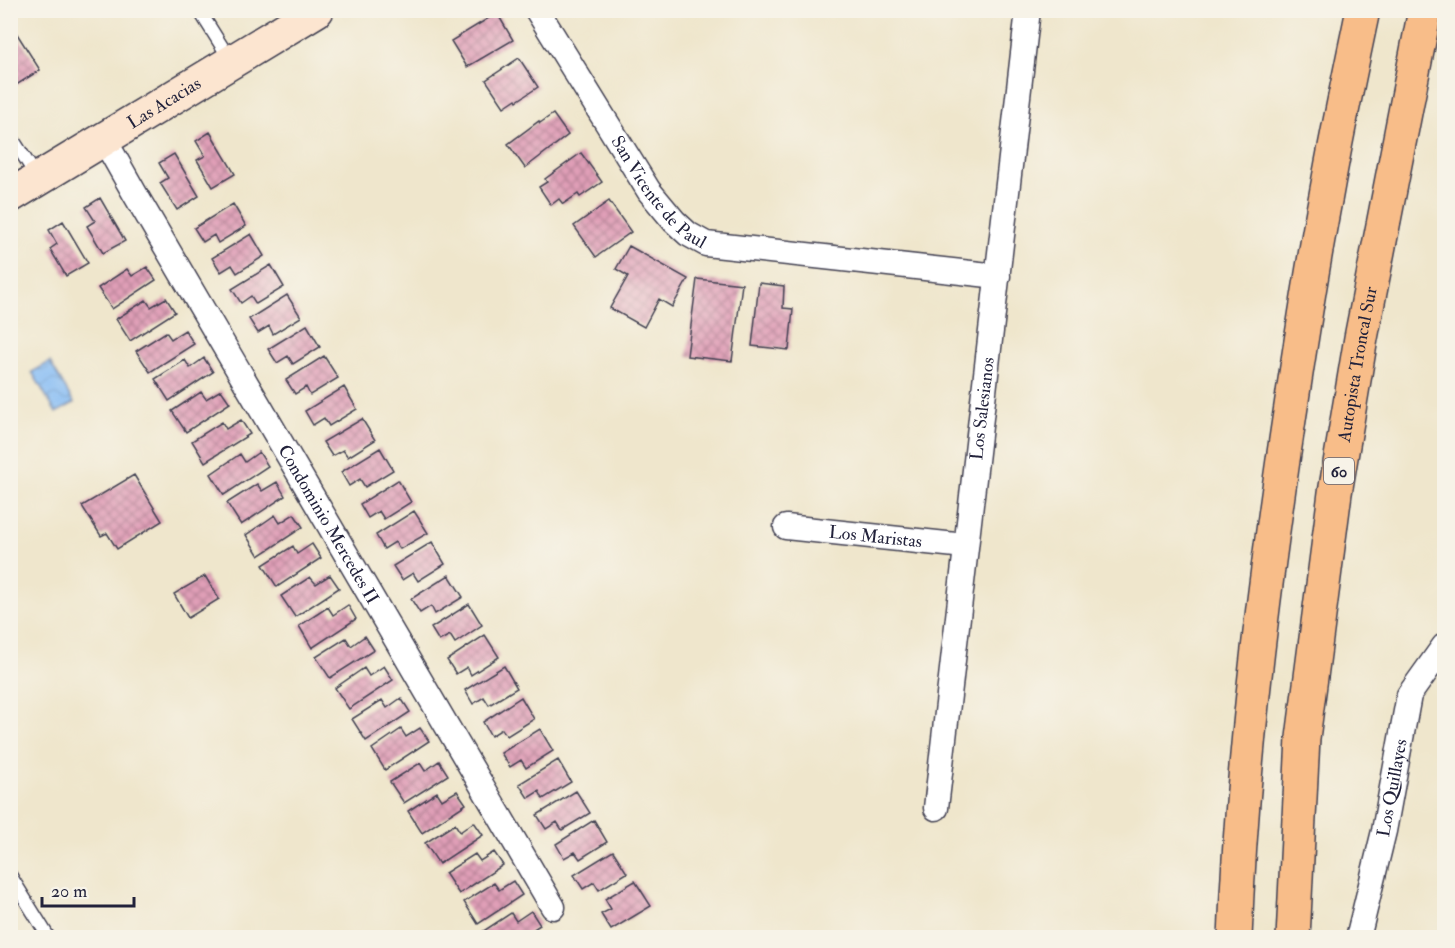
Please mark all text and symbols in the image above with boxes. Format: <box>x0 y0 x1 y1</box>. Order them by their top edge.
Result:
street label: Las Acacias <box>123 72 205 134</box>
street label: San Vicente de Paul <box>606 131 711 254</box>
street label: Autopista Troncal Sur <box>1333 284 1383 445</box>
street label: Los Salesianos <box>965 356 1000 462</box>
street label: Condominio Mercedes II <box>273 441 384 608</box>
road number: 60 <box>1324 458 1354 484</box>
street label: Los Maristas <box>828 521 923 553</box>
street label: Los Quillayes <box>1372 737 1413 839</box>
scale bar <box>42 870 134 908</box>
text: 20 m <box>51 880 87 903</box>

